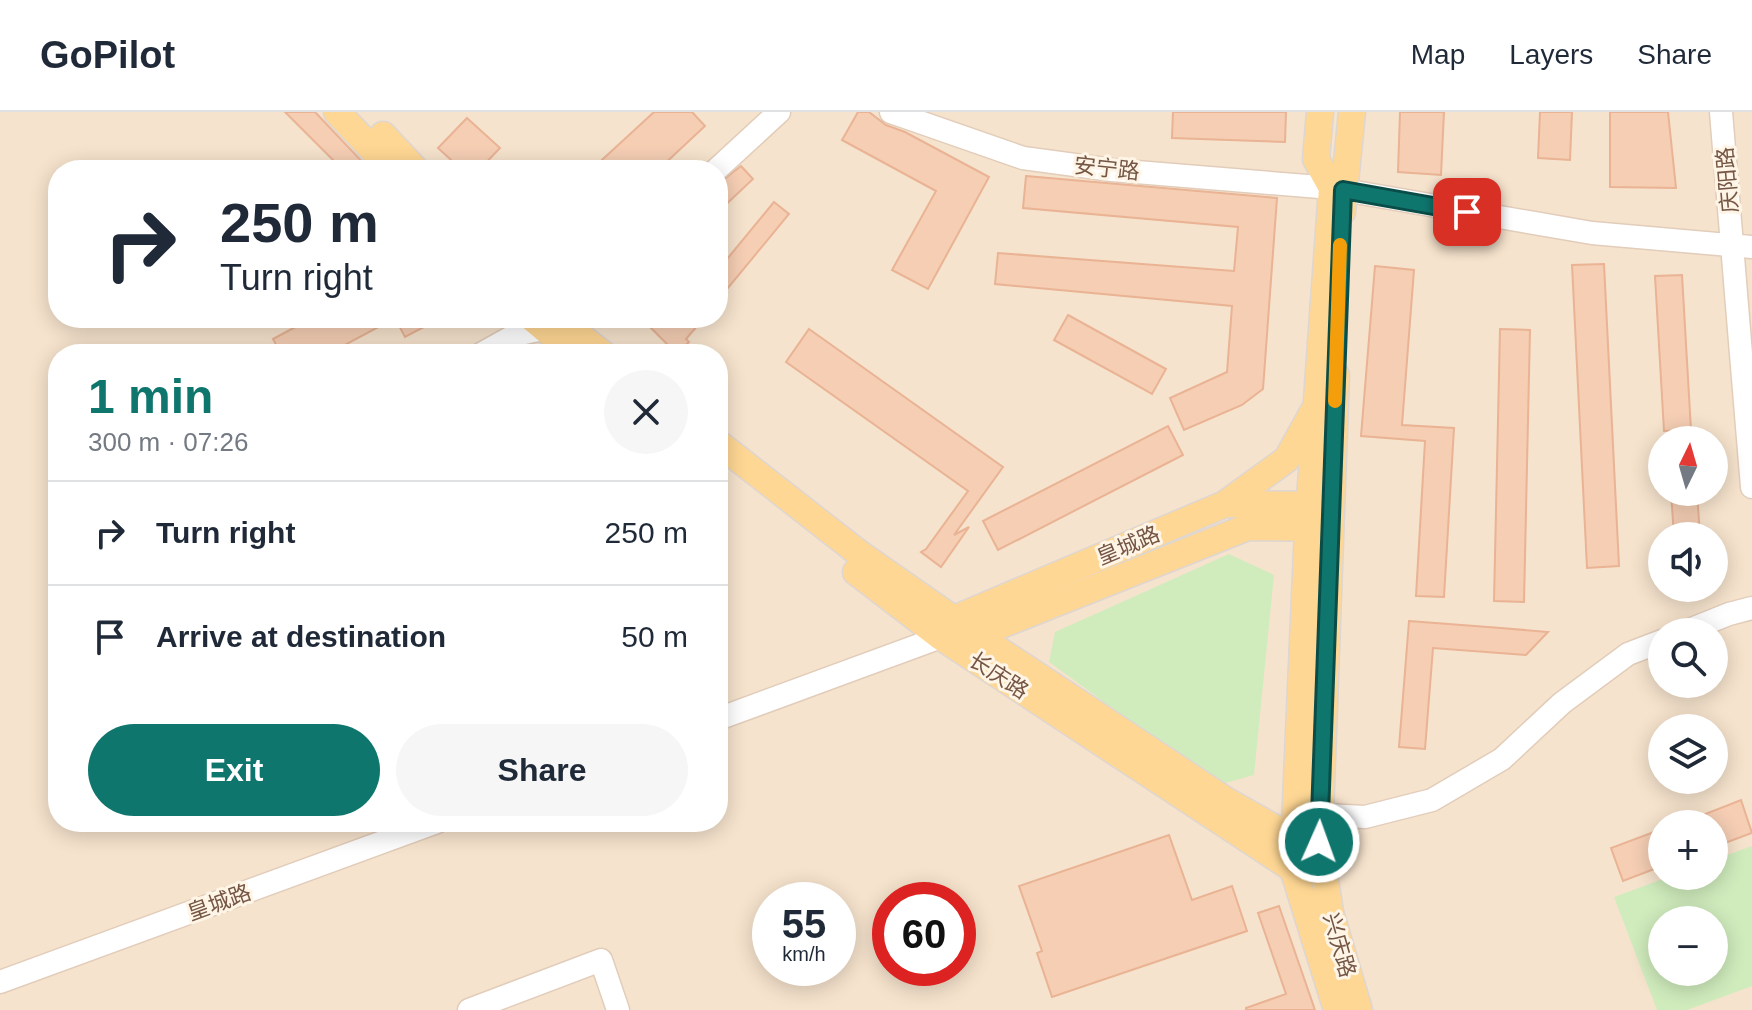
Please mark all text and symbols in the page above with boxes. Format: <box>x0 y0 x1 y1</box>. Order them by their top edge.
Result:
text: GoPilot <box>40 34 175 76</box>
text: Map <box>1411 39 1465 70</box>
text: Layers <box>1509 39 1593 70</box>
text: Share <box>1637 39 1712 70</box>
street label: 庆阳路 <box>1712 146 1743 214</box>
street label: 安宁路 <box>1073 153 1141 184</box>
pin <box>1433 178 1501 246</box>
icon: arrive <box>1445 190 1489 234</box>
text: 250 m <box>220 191 379 254</box>
icon: right <box>88 192 192 296</box>
text: Turn right <box>220 257 373 298</box>
text: 1 min <box>88 370 213 423</box>
button: close <box>604 370 688 454</box>
north arrow <box>1648 426 1728 506</box>
map controls <box>1648 426 1728 986</box>
text: 300 m · 07:26 <box>88 427 248 457</box>
icon: right <box>88 511 132 555</box>
text: Turn right <box>156 516 295 549</box>
text: 250 m <box>605 516 688 549</box>
street label: 皇城路 <box>1093 521 1163 570</box>
button: sound <box>1648 522 1728 602</box>
icon: arrive <box>88 615 132 659</box>
button: search <box>1648 618 1728 698</box>
text: Arrive at destination <box>156 620 446 653</box>
text: 50 m <box>621 620 688 653</box>
street label: 长庆路 <box>964 647 1033 704</box>
button: layers <box>1648 714 1728 794</box>
button: Exit <box>88 724 380 816</box>
button: Share <box>396 724 688 816</box>
position arrow <box>1277 800 1361 884</box>
button: + <box>1648 810 1728 890</box>
street label: 皇城路 <box>184 879 254 926</box>
speed limit sign: 60 <box>872 882 976 986</box>
text: 55 <box>782 902 826 946</box>
button: − <box>1648 906 1728 986</box>
street label: 兴庆路 <box>1318 910 1361 980</box>
text: km/h <box>782 943 826 965</box>

